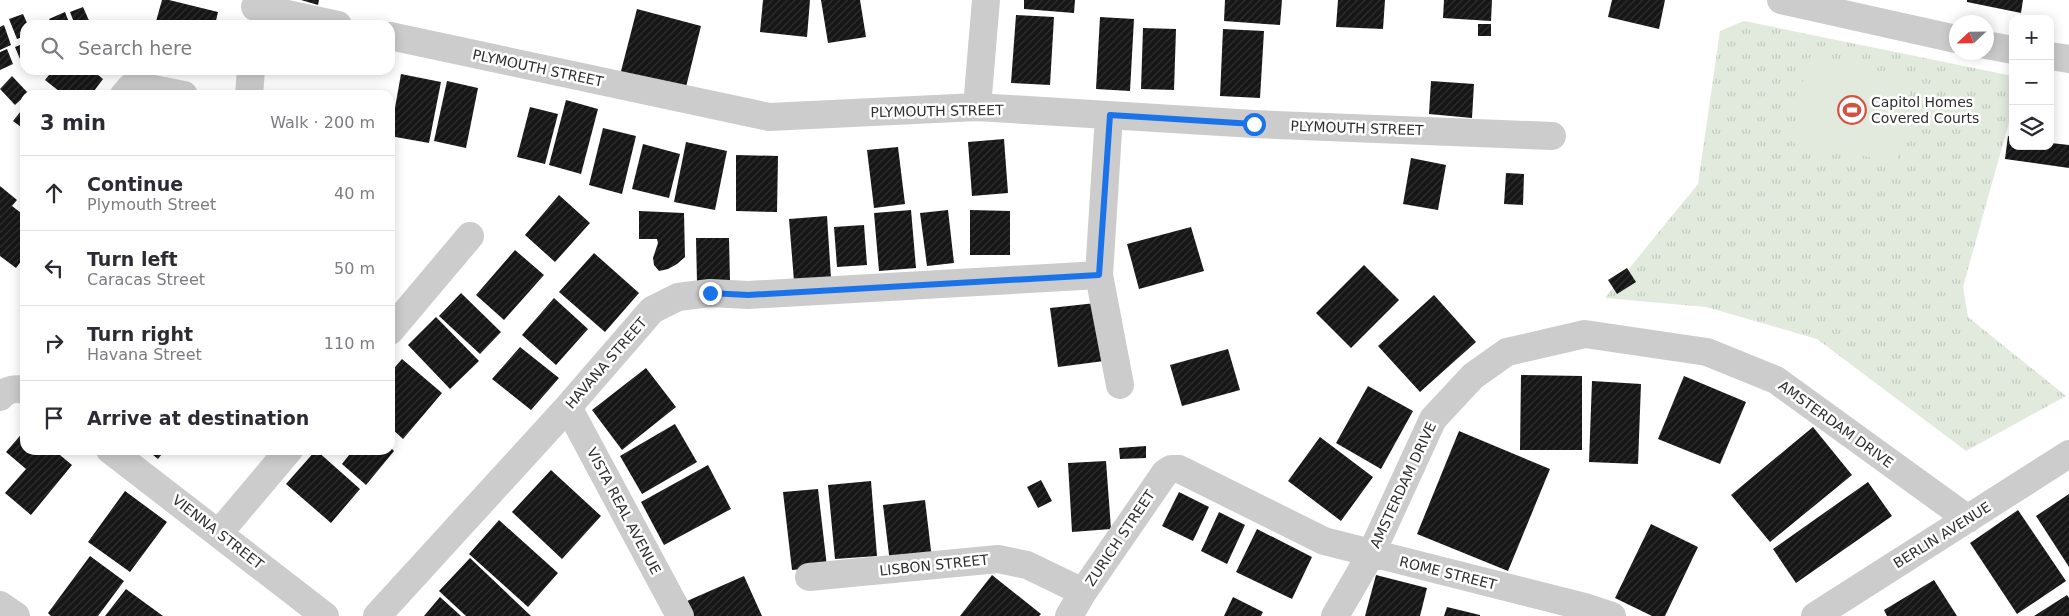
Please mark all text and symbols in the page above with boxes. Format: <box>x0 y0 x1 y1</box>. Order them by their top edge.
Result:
north arrow <box>1949 15 1994 60</box>
map controls <box>2009 15 2054 150</box>
button: + <box>2009 15 2054 60</box>
search box <box>20 20 395 75</box>
icon: search <box>38 34 66 62</box>
text: Search here <box>78 37 192 59</box>
street label: PLYMOUTH STREET <box>471 46 605 90</box>
button: − <box>2009 60 2054 105</box>
place label: Capitol Homes Covered Courts <box>1871 94 1979 126</box>
sports icon: Capitol Homes Covered Courts <box>1837 95 1867 125</box>
street label: PLYMOUTH STREET <box>870 102 1004 120</box>
button: layers <box>2009 105 2054 150</box>
text: 3 min <box>40 111 106 135</box>
text: Walk · 200 m <box>270 113 375 132</box>
route start <box>1243 113 1266 136</box>
street label: PLYMOUTH STREET <box>1290 118 1424 138</box>
text: Continue <box>87 173 183 195</box>
icon: ahead <box>40 179 68 207</box>
text: 40 m <box>334 184 375 203</box>
text: Plymouth Street <box>87 195 216 214</box>
text: Turn left <box>87 248 178 270</box>
icon: left <box>40 254 68 282</box>
text: 50 m <box>334 259 375 278</box>
text: Caracas Street <box>87 270 205 289</box>
route end <box>699 282 722 305</box>
street label: HAVANA STREET <box>562 314 650 412</box>
text: Turn right <box>87 323 193 345</box>
icon: right <box>40 329 68 357</box>
text: 110 m <box>324 334 375 353</box>
text: Havana Street <box>87 345 202 364</box>
street label: AMSTERDAM DRIVE <box>1776 377 1896 471</box>
icon: arrive <box>40 404 68 432</box>
text: Arrive at destination <box>87 407 309 429</box>
street label: AMSTERDAM DRIVE <box>1367 419 1439 551</box>
street label: VISTA REAL AVENUE <box>584 445 664 577</box>
street label: ZURICH STREET <box>1082 487 1158 589</box>
street label: VIENNA STREET <box>169 492 267 573</box>
street label: BERLIN AVENUE <box>1890 499 1994 571</box>
street label: LISBON STREET <box>879 551 990 579</box>
street label: ROME STREET <box>1398 553 1499 593</box>

